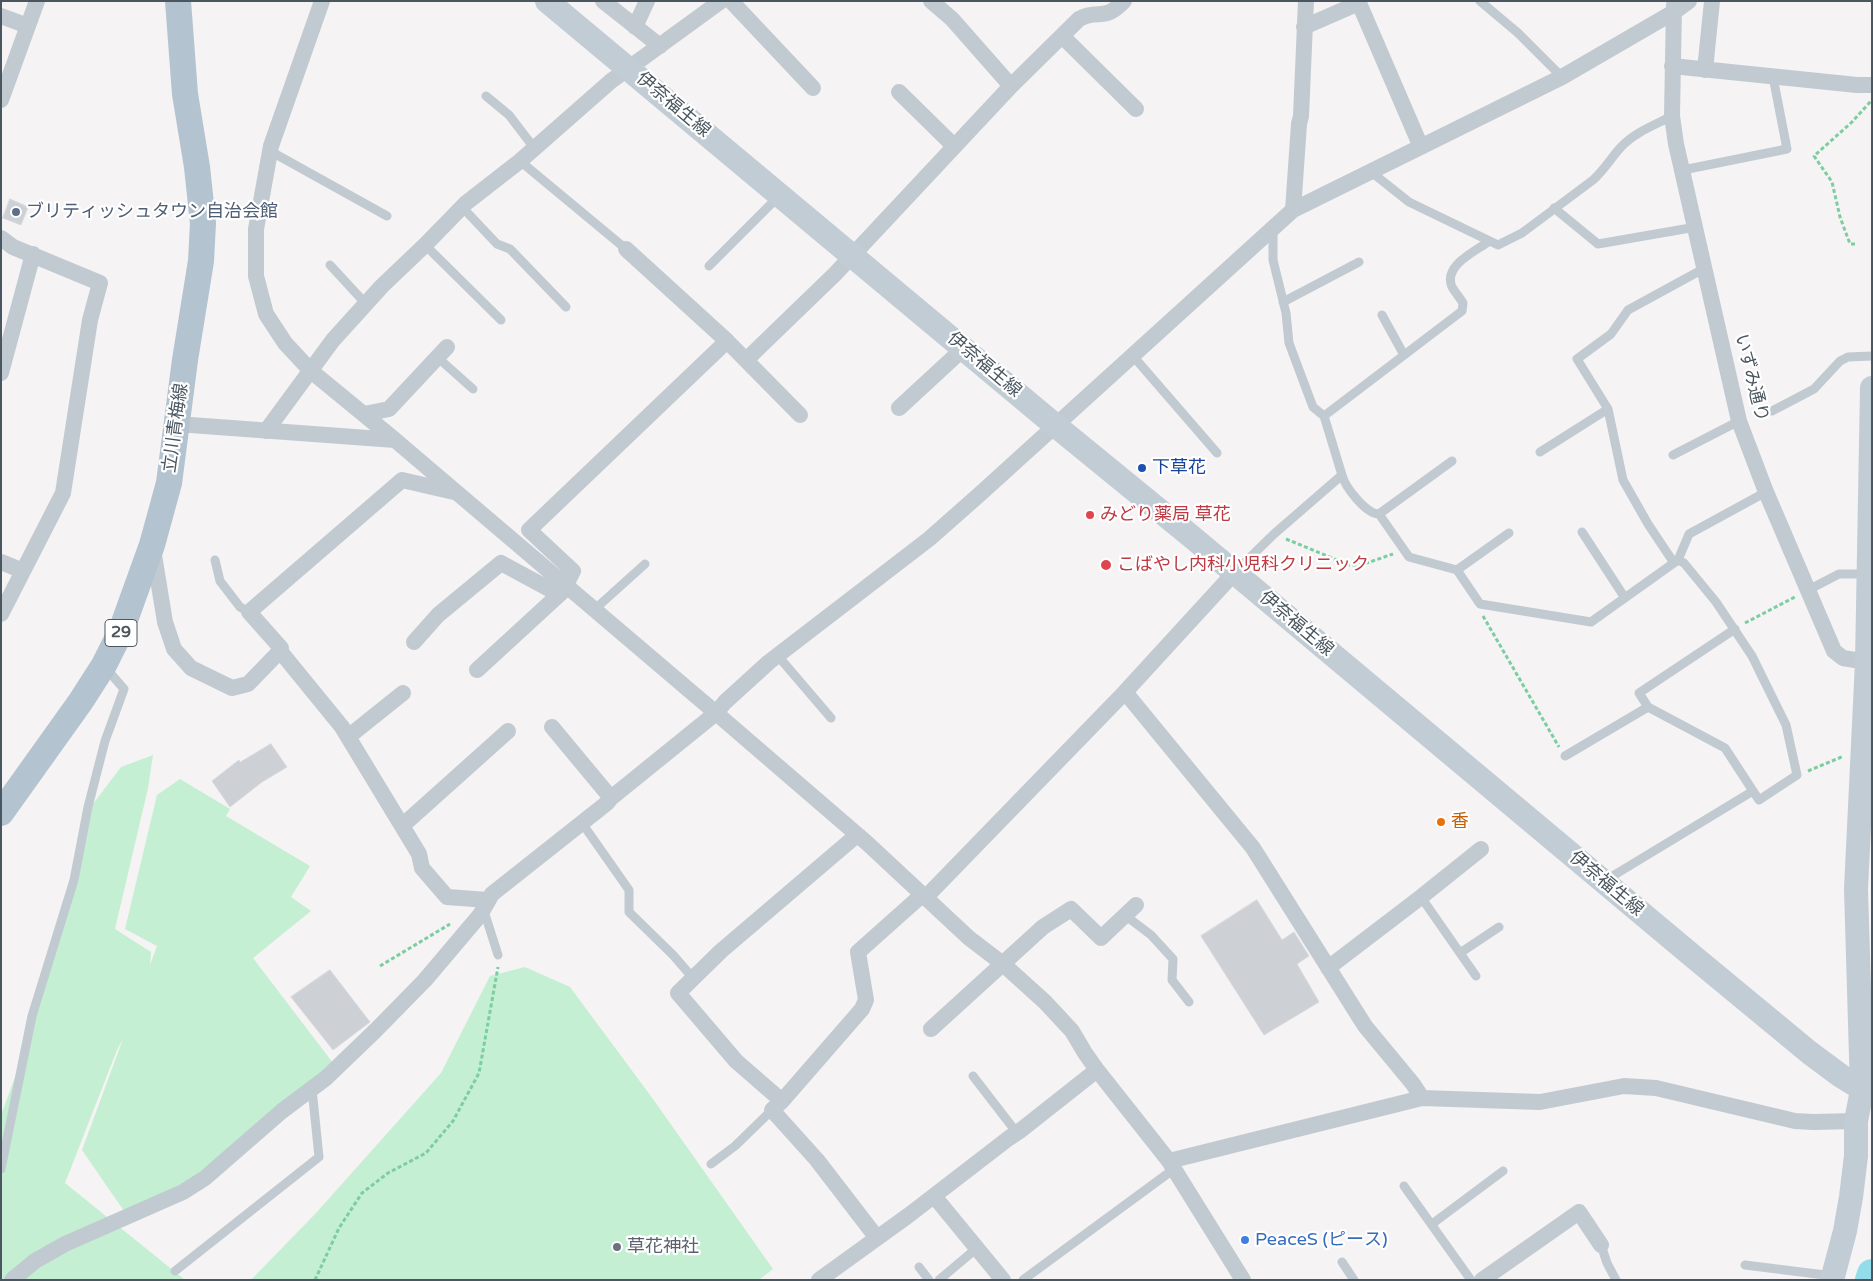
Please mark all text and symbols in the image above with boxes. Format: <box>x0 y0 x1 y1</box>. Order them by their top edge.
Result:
street label: 伊奈福生線 <box>632 68 714 142</box>
place label: ブリティッシュタウン自治会館 <box>26 201 278 223</box>
marker: ブリティッシュタウン自治会館 <box>10 206 22 218</box>
street label: 伊奈福生線 <box>943 328 1025 402</box>
street label: いずみ通り <box>1730 332 1772 424</box>
street label: 立川青梅線 <box>159 382 193 474</box>
place label: 下草花 <box>1152 457 1206 479</box>
marker: 下草花 <box>1136 462 1148 474</box>
place label: みどり薬局 草花 <box>1100 504 1231 526</box>
marker: みどり薬局 草花 <box>1084 509 1096 521</box>
place label: こばやし内科小児科クリニック <box>1117 554 1369 576</box>
marker: こばやし内科小児科クリニック <box>1099 558 1113 572</box>
street label: 伊奈福生線 <box>1255 587 1337 661</box>
road number: 29 <box>105 620 137 646</box>
place label: 香 <box>1451 811 1469 833</box>
marker: 香 <box>1435 816 1447 828</box>
street label: 伊奈福生線 <box>1565 847 1647 921</box>
place label: PeaceS (ピース) <box>1255 1229 1388 1251</box>
marker: PeaceS (ピース) <box>1239 1234 1251 1246</box>
place label: 草花神社 <box>627 1236 699 1258</box>
marker: 草花神社 <box>611 1241 623 1253</box>

